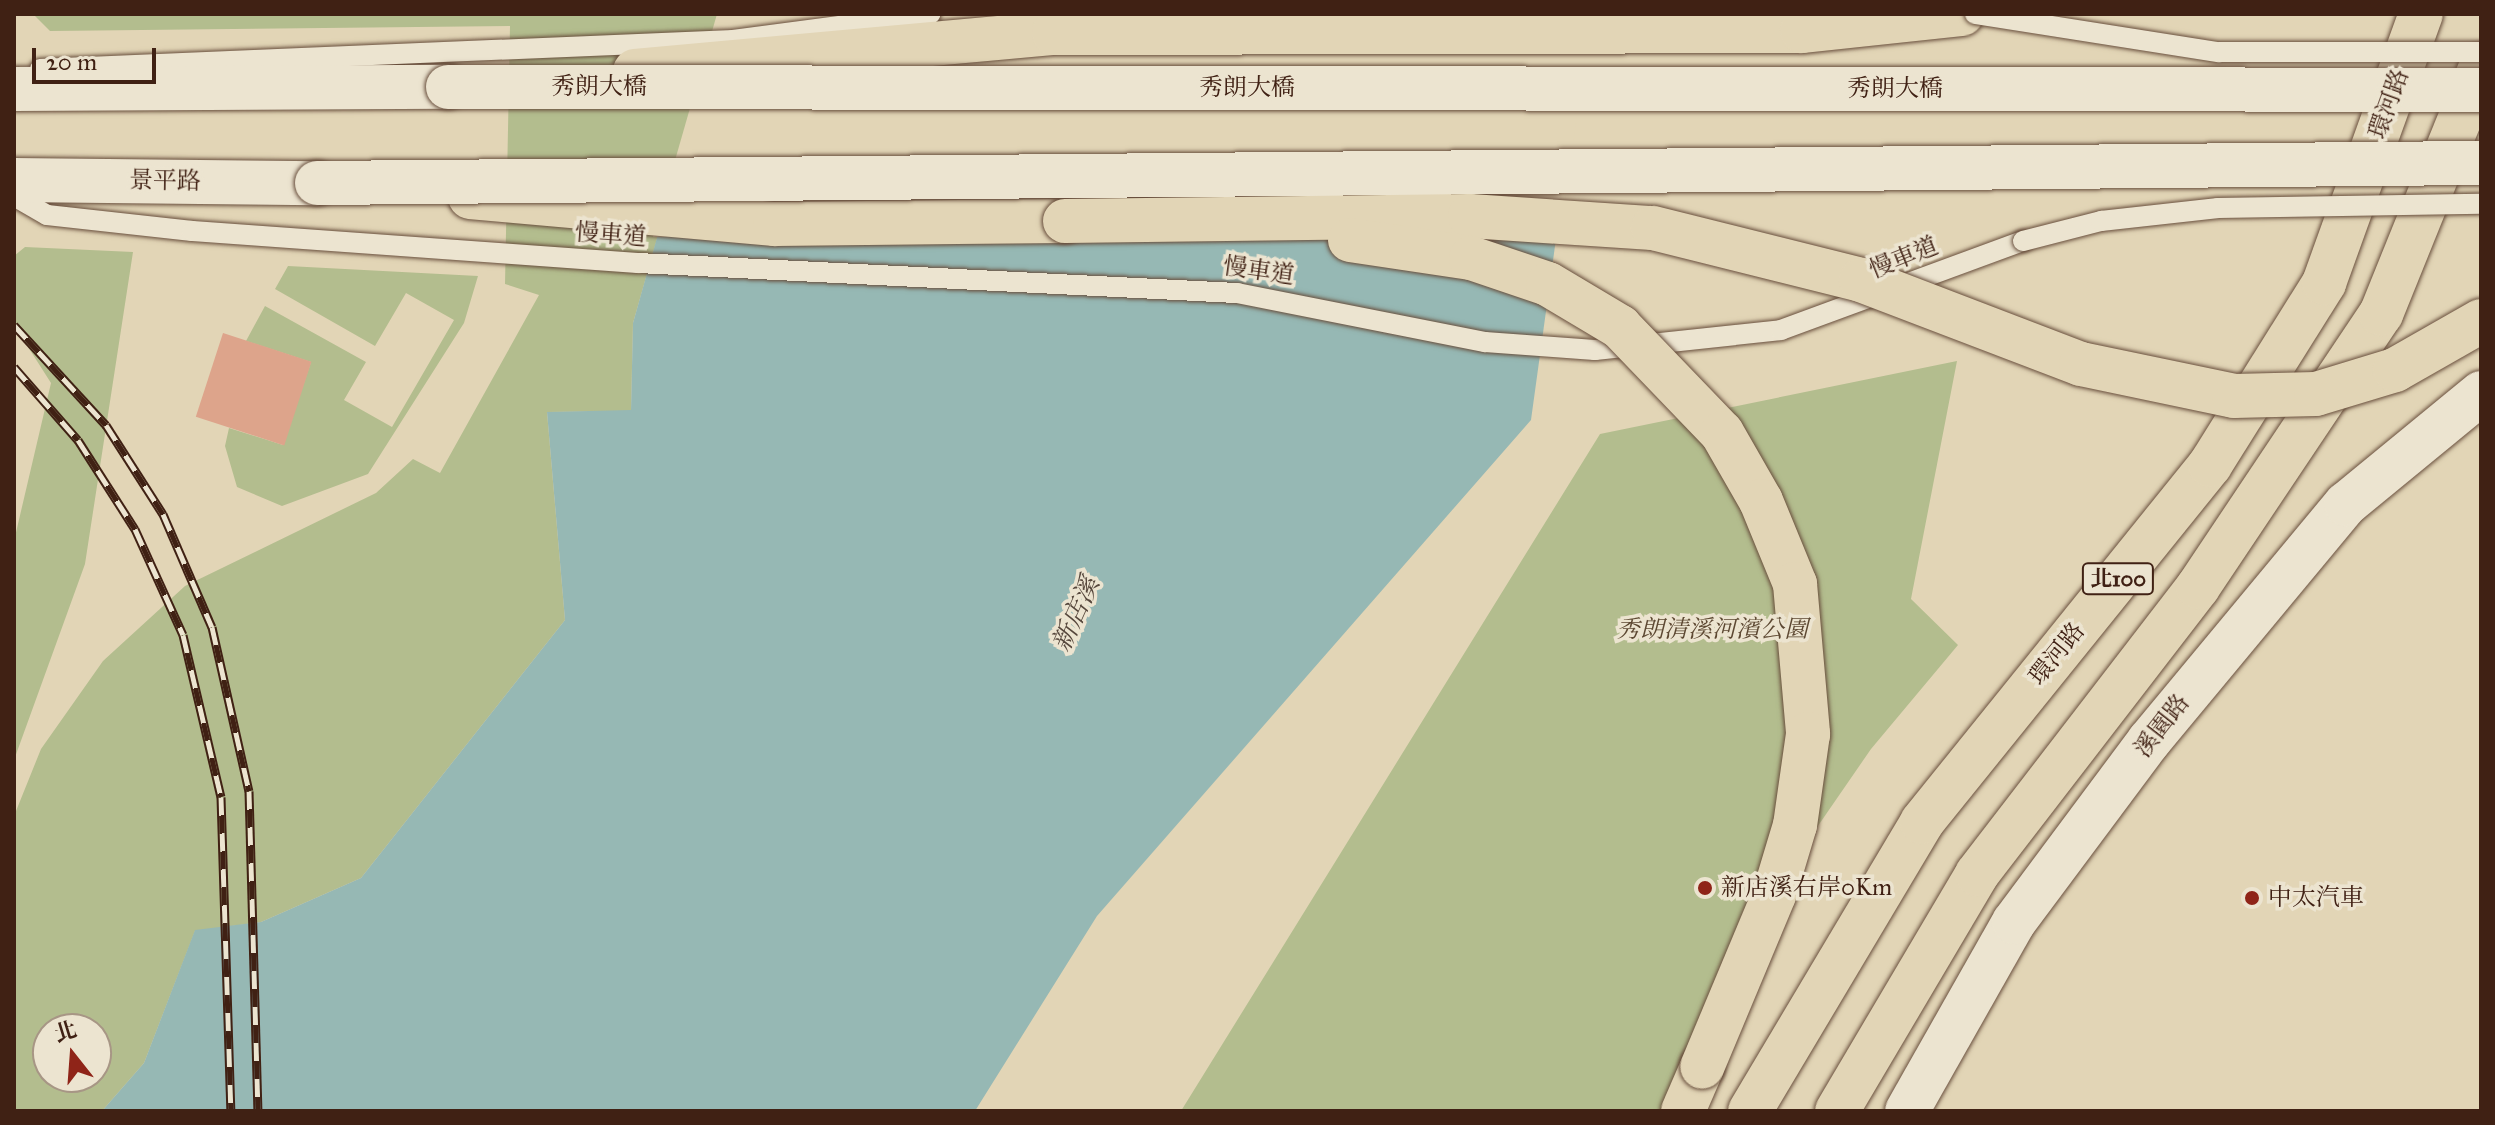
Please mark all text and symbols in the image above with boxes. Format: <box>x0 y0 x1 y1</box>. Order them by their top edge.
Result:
scale bar <box>36 32 160 82</box>
text: 20 m <box>46 47 97 77</box>
street label: 環河路 <box>2363 65 2415 143</box>
street label: 秀朗大橋 <box>551 73 647 101</box>
street label: 秀朗大橋 <box>1199 74 1295 102</box>
street label: 秀朗大橋 <box>1847 75 1943 103</box>
street label: 景平路 <box>129 166 201 196</box>
street label: 慢車道 <box>574 218 648 252</box>
street label: 慢車道 <box>1865 231 1943 285</box>
street label: 慢車道 <box>1221 252 1297 290</box>
road number: 北100 <box>2080 561 2156 597</box>
water label: 新店溪 <box>1046 572 1106 656</box>
park label: 秀朗清溪河濱公園 <box>1616 616 1808 644</box>
street label: 環河路 <box>2023 617 2091 691</box>
street label: 溪園路 <box>2128 689 2196 763</box>
place label: 新店溪右岸0Km <box>1721 874 1892 902</box>
marker: 新店溪右岸0Km <box>1696 879 1714 897</box>
place label: 中太汽車 <box>2268 884 2364 912</box>
marker: 中太汽車 <box>2243 889 2261 907</box>
north arrow <box>32 1013 112 1093</box>
text: 北 <box>51 1015 80 1048</box>

